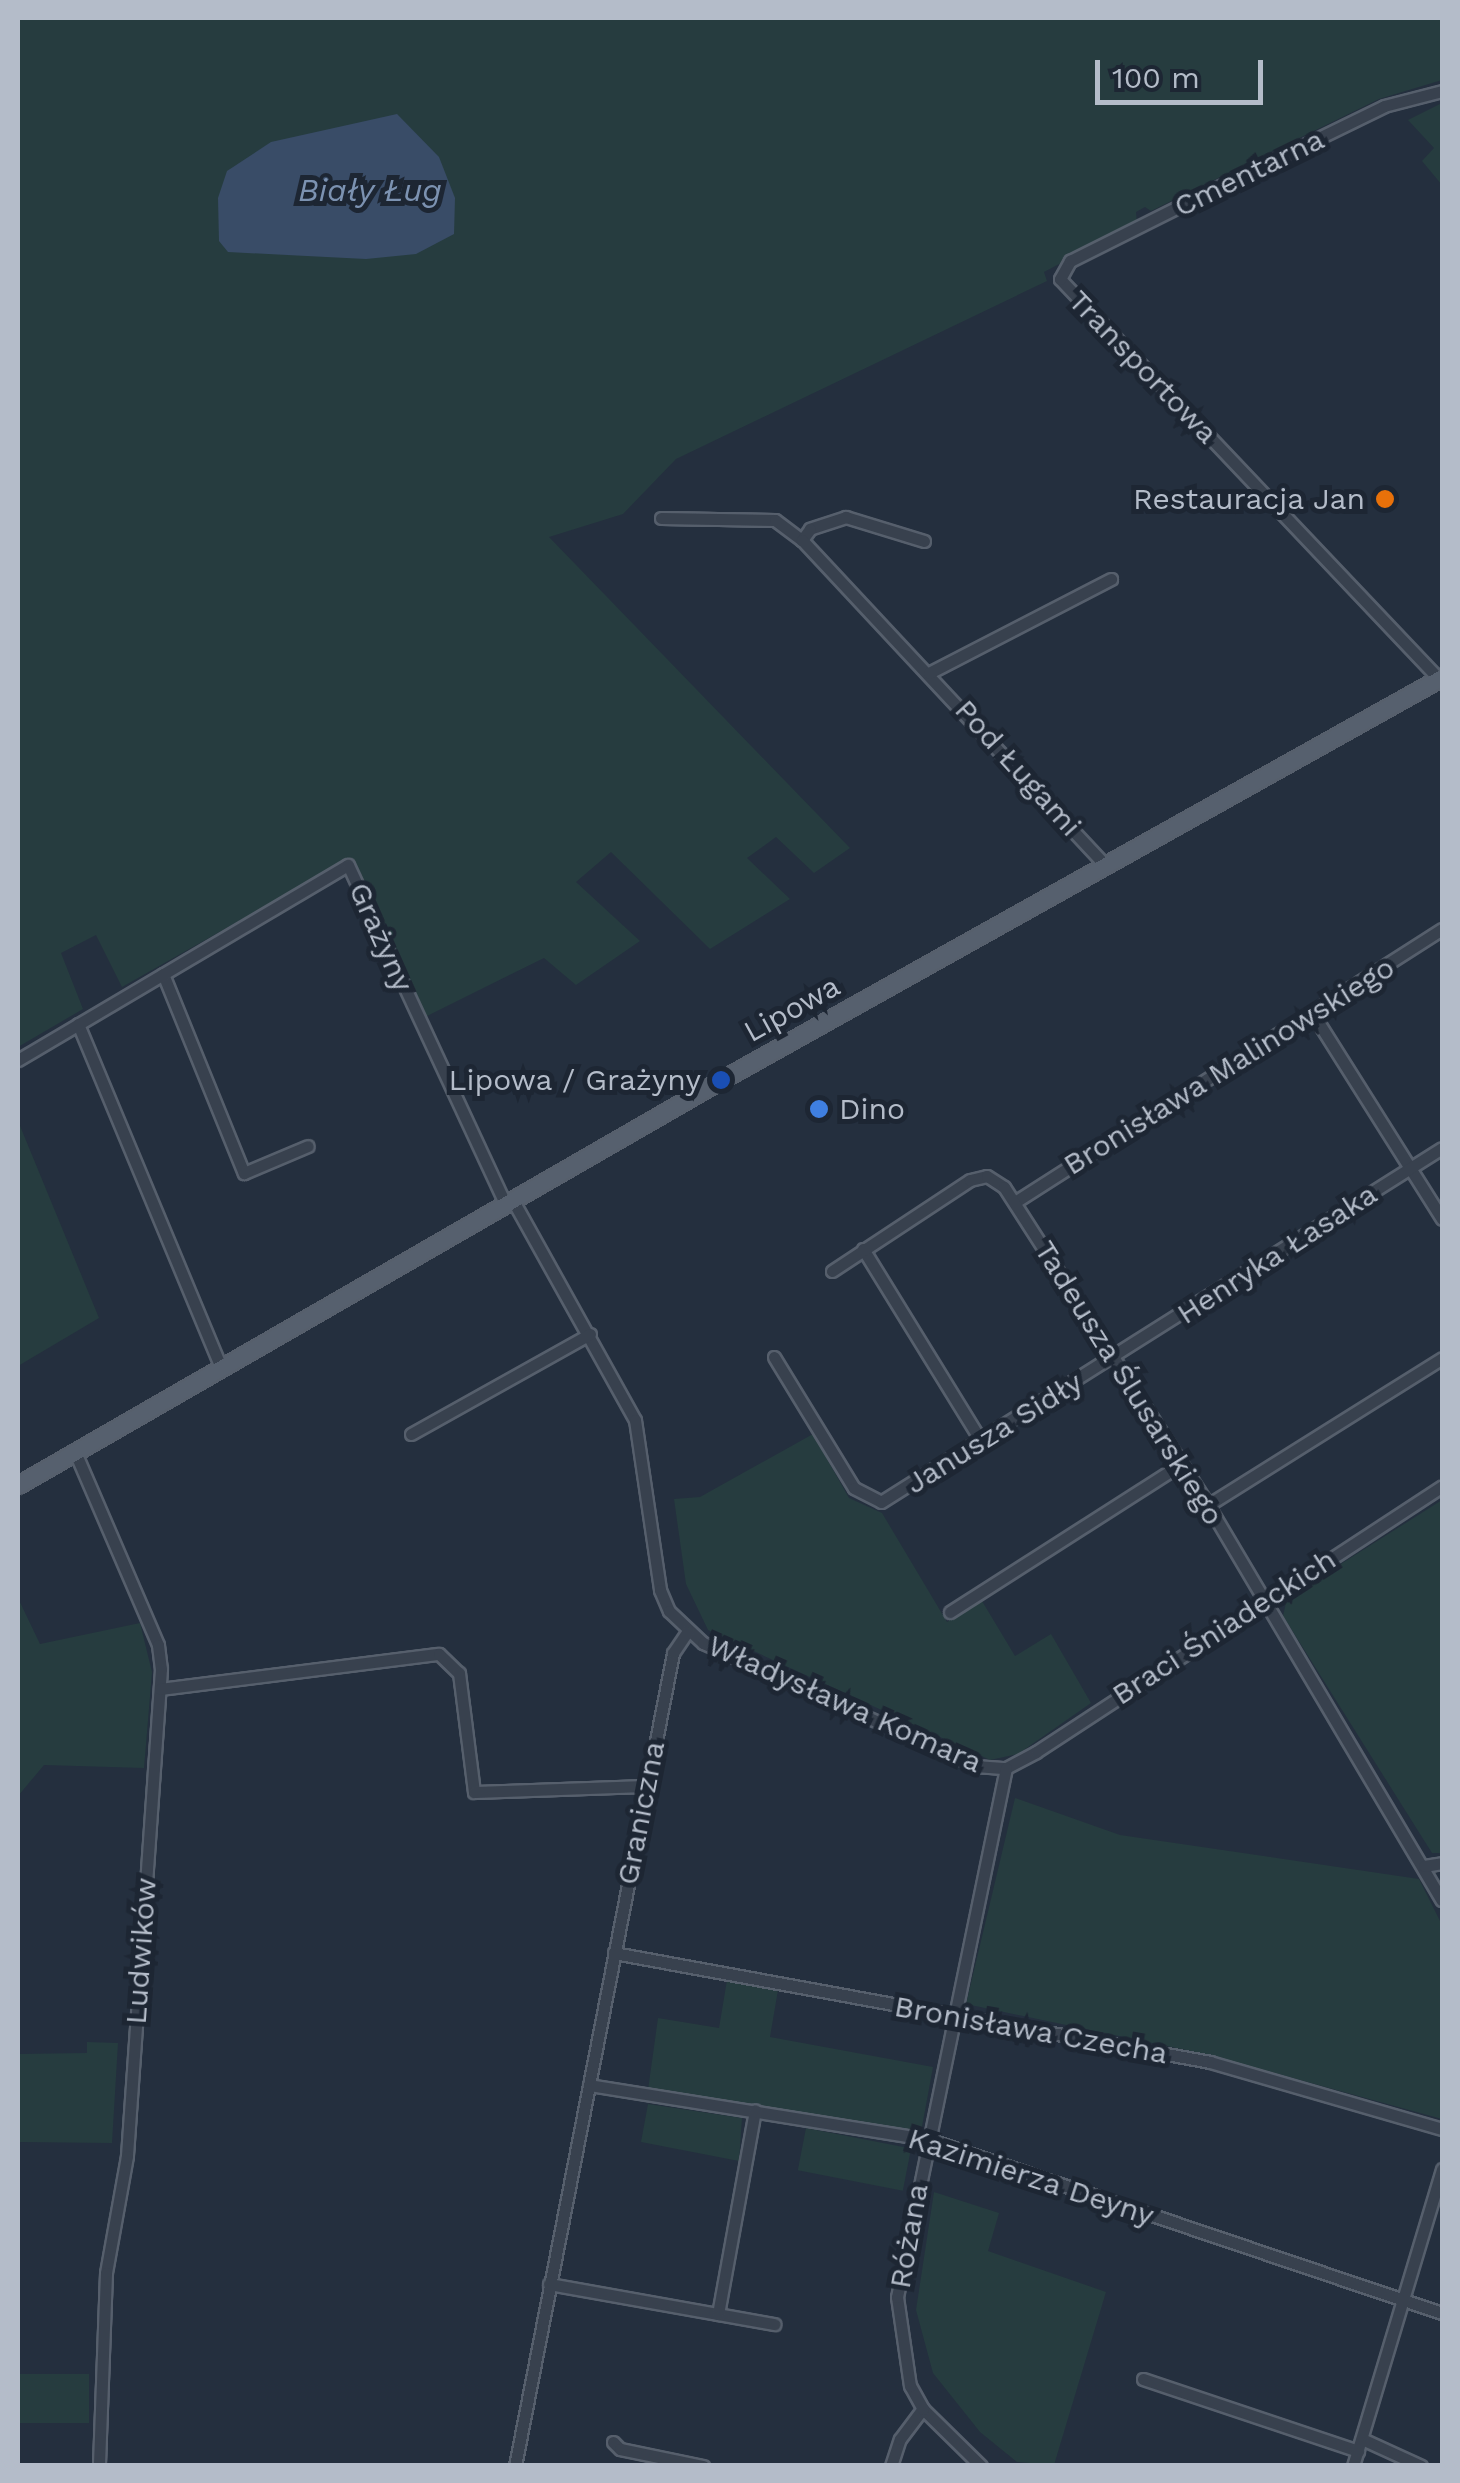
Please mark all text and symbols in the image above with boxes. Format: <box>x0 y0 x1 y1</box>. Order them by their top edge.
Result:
scale bar <box>1100 40 1268 102</box>
text: 100 m <box>1112 60 1200 95</box>
street label: Cmentarna <box>1168 121 1330 225</box>
water label: Biały Ług <box>298 171 442 209</box>
street label: Transportowa <box>1061 283 1225 451</box>
place label: Restauracja Jan <box>1132 481 1365 517</box>
marker: Restauracja Jan <box>1374 488 1396 510</box>
street label: Pod Ługami <box>947 692 1089 844</box>
street label: Grażyny <box>341 877 421 997</box>
street label: Bronisława Malinowskiego <box>1057 949 1401 1183</box>
street label: Lipowa <box>738 968 846 1050</box>
place label: Lipowa / Grażyny <box>448 1062 701 1098</box>
marker: Lipowa / Grażyny <box>710 1069 732 1091</box>
place label: Dino <box>839 1091 905 1127</box>
marker: Dino <box>808 1098 830 1120</box>
street label: Henryka Łasaka <box>1170 1176 1384 1332</box>
street label: Tadeusza Ślusarskiego <box>1027 1234 1231 1532</box>
street label: Janusza Sidły <box>899 1364 1089 1502</box>
street label: Braci Śniadeckich <box>1105 1541 1343 1713</box>
street label: Władysława Komara <box>702 1627 988 1781</box>
street label: Graniczna <box>609 1738 673 1888</box>
street label: Ludwików <box>118 1876 164 2026</box>
street label: Bronisława Czecha <box>891 1988 1171 2072</box>
street label: Kazimierza Deyny <box>903 2120 1159 2234</box>
street label: Różana <box>882 2181 936 2291</box>

